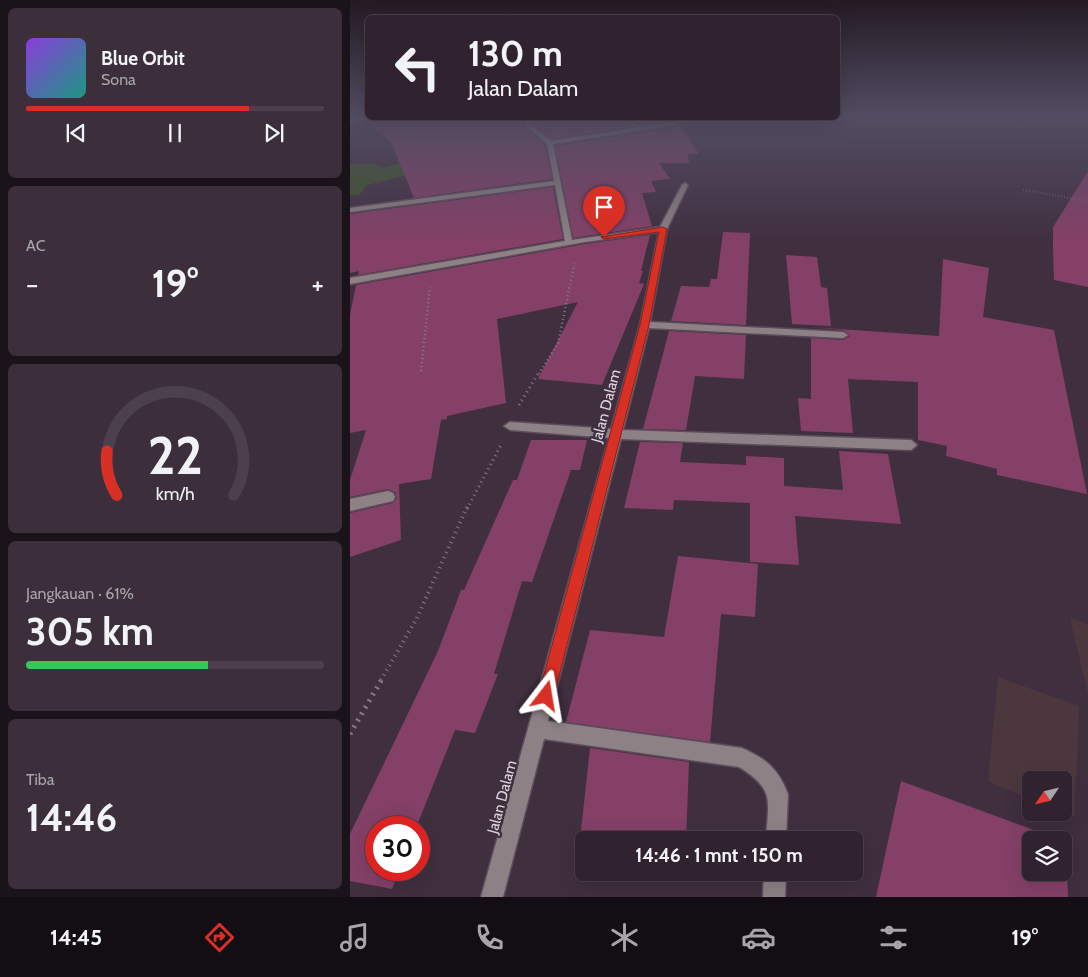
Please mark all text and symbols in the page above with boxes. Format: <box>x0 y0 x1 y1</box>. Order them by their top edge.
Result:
text: 130 m <box>468 32 563 75</box>
icon: left <box>385 35 450 100</box>
text: Blue Orbit <box>101 47 185 70</box>
text: Sona <box>101 70 136 89</box>
text: Jalan Dalam <box>468 75 578 102</box>
icon: previous <box>62 119 90 147</box>
icon: pause <box>161 119 189 147</box>
icon: next <box>260 119 288 147</box>
pin <box>583 186 625 237</box>
icon: arrive <box>590 193 618 221</box>
text: AC <box>26 236 46 255</box>
text: 19° <box>152 260 198 307</box>
text: − <box>26 267 38 301</box>
text: + <box>312 267 324 301</box>
street label: Jalan Dalam <box>587 367 624 446</box>
text: 22 <box>147 424 203 487</box>
text: km/h <box>155 483 195 504</box>
text: Jangkauan · 61% <box>26 584 134 603</box>
text: 305 km <box>26 608 154 655</box>
position arrow <box>519 669 571 721</box>
street label: Jalan Dalam <box>483 758 520 837</box>
text: Tiba <box>26 770 54 789</box>
north arrow <box>1022 771 1072 821</box>
map controls <box>1022 771 1072 881</box>
text: 14:46 <box>26 794 117 841</box>
speed limit sign: 30 <box>365 816 430 881</box>
button: layers <box>1022 831 1072 881</box>
text: 14:46 · 1 mnt · 150 m <box>635 844 803 867</box>
icon: directions <box>202 920 237 955</box>
icon: music <box>337 920 372 955</box>
icon: phone <box>472 920 507 955</box>
icon: climate <box>607 920 642 955</box>
icon: car <box>741 920 776 955</box>
icon: filters <box>876 920 911 955</box>
text: 14:45 <box>50 924 102 951</box>
text: 19° <box>1011 924 1038 951</box>

